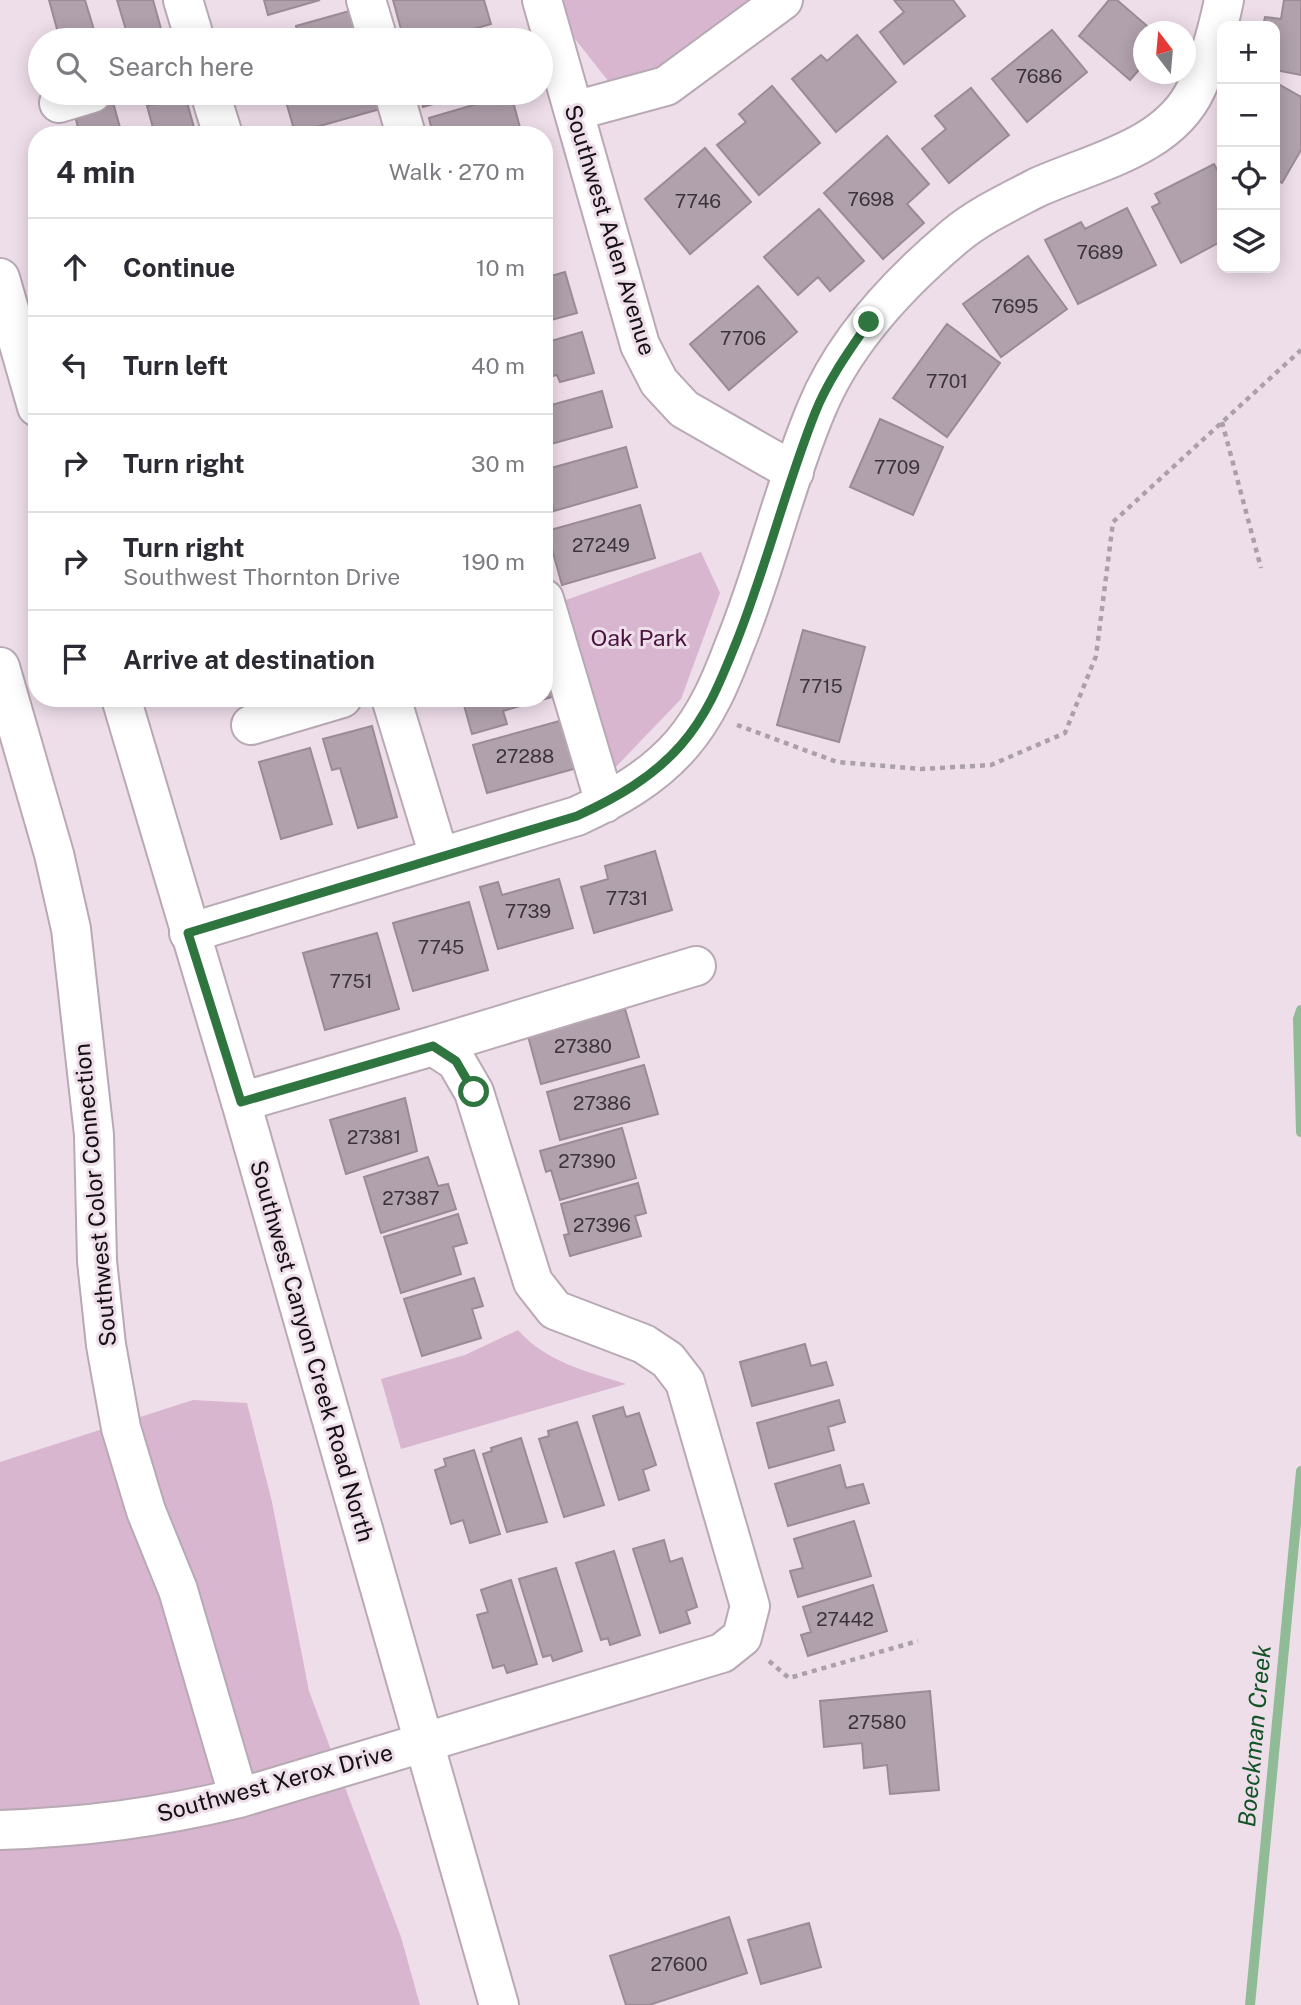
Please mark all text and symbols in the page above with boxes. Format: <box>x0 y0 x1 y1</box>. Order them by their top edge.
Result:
north arrow <box>1133 21 1196 84</box>
map controls <box>1217 21 1280 273</box>
button: + <box>1217 21 1280 84</box>
search box <box>28 28 553 105</box>
icon: search <box>52 48 90 86</box>
text: Search here <box>108 51 254 82</box>
house number: 7686 <box>1016 65 1062 87</box>
button: − <box>1217 84 1280 147</box>
street label: Southwest Aden Avenue <box>559 101 662 358</box>
button: locate <box>1217 147 1280 210</box>
text: 4 min <box>56 154 135 190</box>
text: Walk · 270 m <box>389 158 525 185</box>
house number: 7698 <box>848 188 894 210</box>
house number: 7746 <box>675 190 721 212</box>
button: layers <box>1217 210 1280 273</box>
house number: 7689 <box>1077 241 1123 263</box>
icon: ahead <box>56 248 94 286</box>
text: Continue <box>123 252 235 283</box>
text: 10 m <box>476 254 525 281</box>
house number: 7695 <box>992 295 1038 317</box>
route end <box>853 306 884 337</box>
house number: 7706 <box>720 327 766 349</box>
icon: left <box>56 346 94 384</box>
text: Turn left <box>123 350 228 381</box>
text: 40 m <box>471 352 525 379</box>
house number: 7701 <box>926 370 968 392</box>
icon: right <box>56 444 94 482</box>
text: Turn right <box>123 448 245 479</box>
text: 30 m <box>471 450 525 477</box>
house number: 7709 <box>874 456 920 478</box>
text: Turn right <box>123 532 245 563</box>
house number: 27249 <box>572 534 630 556</box>
icon: right <box>56 542 94 580</box>
text: 190 m <box>462 548 525 575</box>
text: Southwest Thornton Drive <box>123 563 400 590</box>
park label: Oak Park <box>591 624 688 651</box>
icon: arrive <box>56 640 94 678</box>
text: Arrive at destination <box>123 644 375 675</box>
house number: 7715 <box>799 675 843 697</box>
house number: 27288 <box>496 745 554 767</box>
house number: 7731 <box>606 887 648 909</box>
house number: 7739 <box>505 900 551 922</box>
house number: 7745 <box>418 936 464 958</box>
house number: 7751 <box>330 970 372 992</box>
house number: 27380 <box>554 1035 612 1057</box>
street label: Southwest Color Connection <box>68 1042 121 1348</box>
route start <box>458 1076 489 1107</box>
house number: 27386 <box>573 1092 631 1114</box>
house number: 27381 <box>347 1126 401 1148</box>
house number: 27390 <box>558 1150 616 1172</box>
street label: Southwest Canyon Creek Road North <box>245 1157 380 1545</box>
house number: 27387 <box>382 1187 440 1209</box>
house number: 27396 <box>573 1214 631 1236</box>
house number: 27442 <box>816 1608 874 1630</box>
water label: Boeckman Creek <box>1232 1644 1276 1828</box>
house number: 27580 <box>848 1711 906 1733</box>
street label: Southwest Xerox Drive <box>154 1738 396 1827</box>
house number: 27600 <box>650 1953 708 1975</box>

